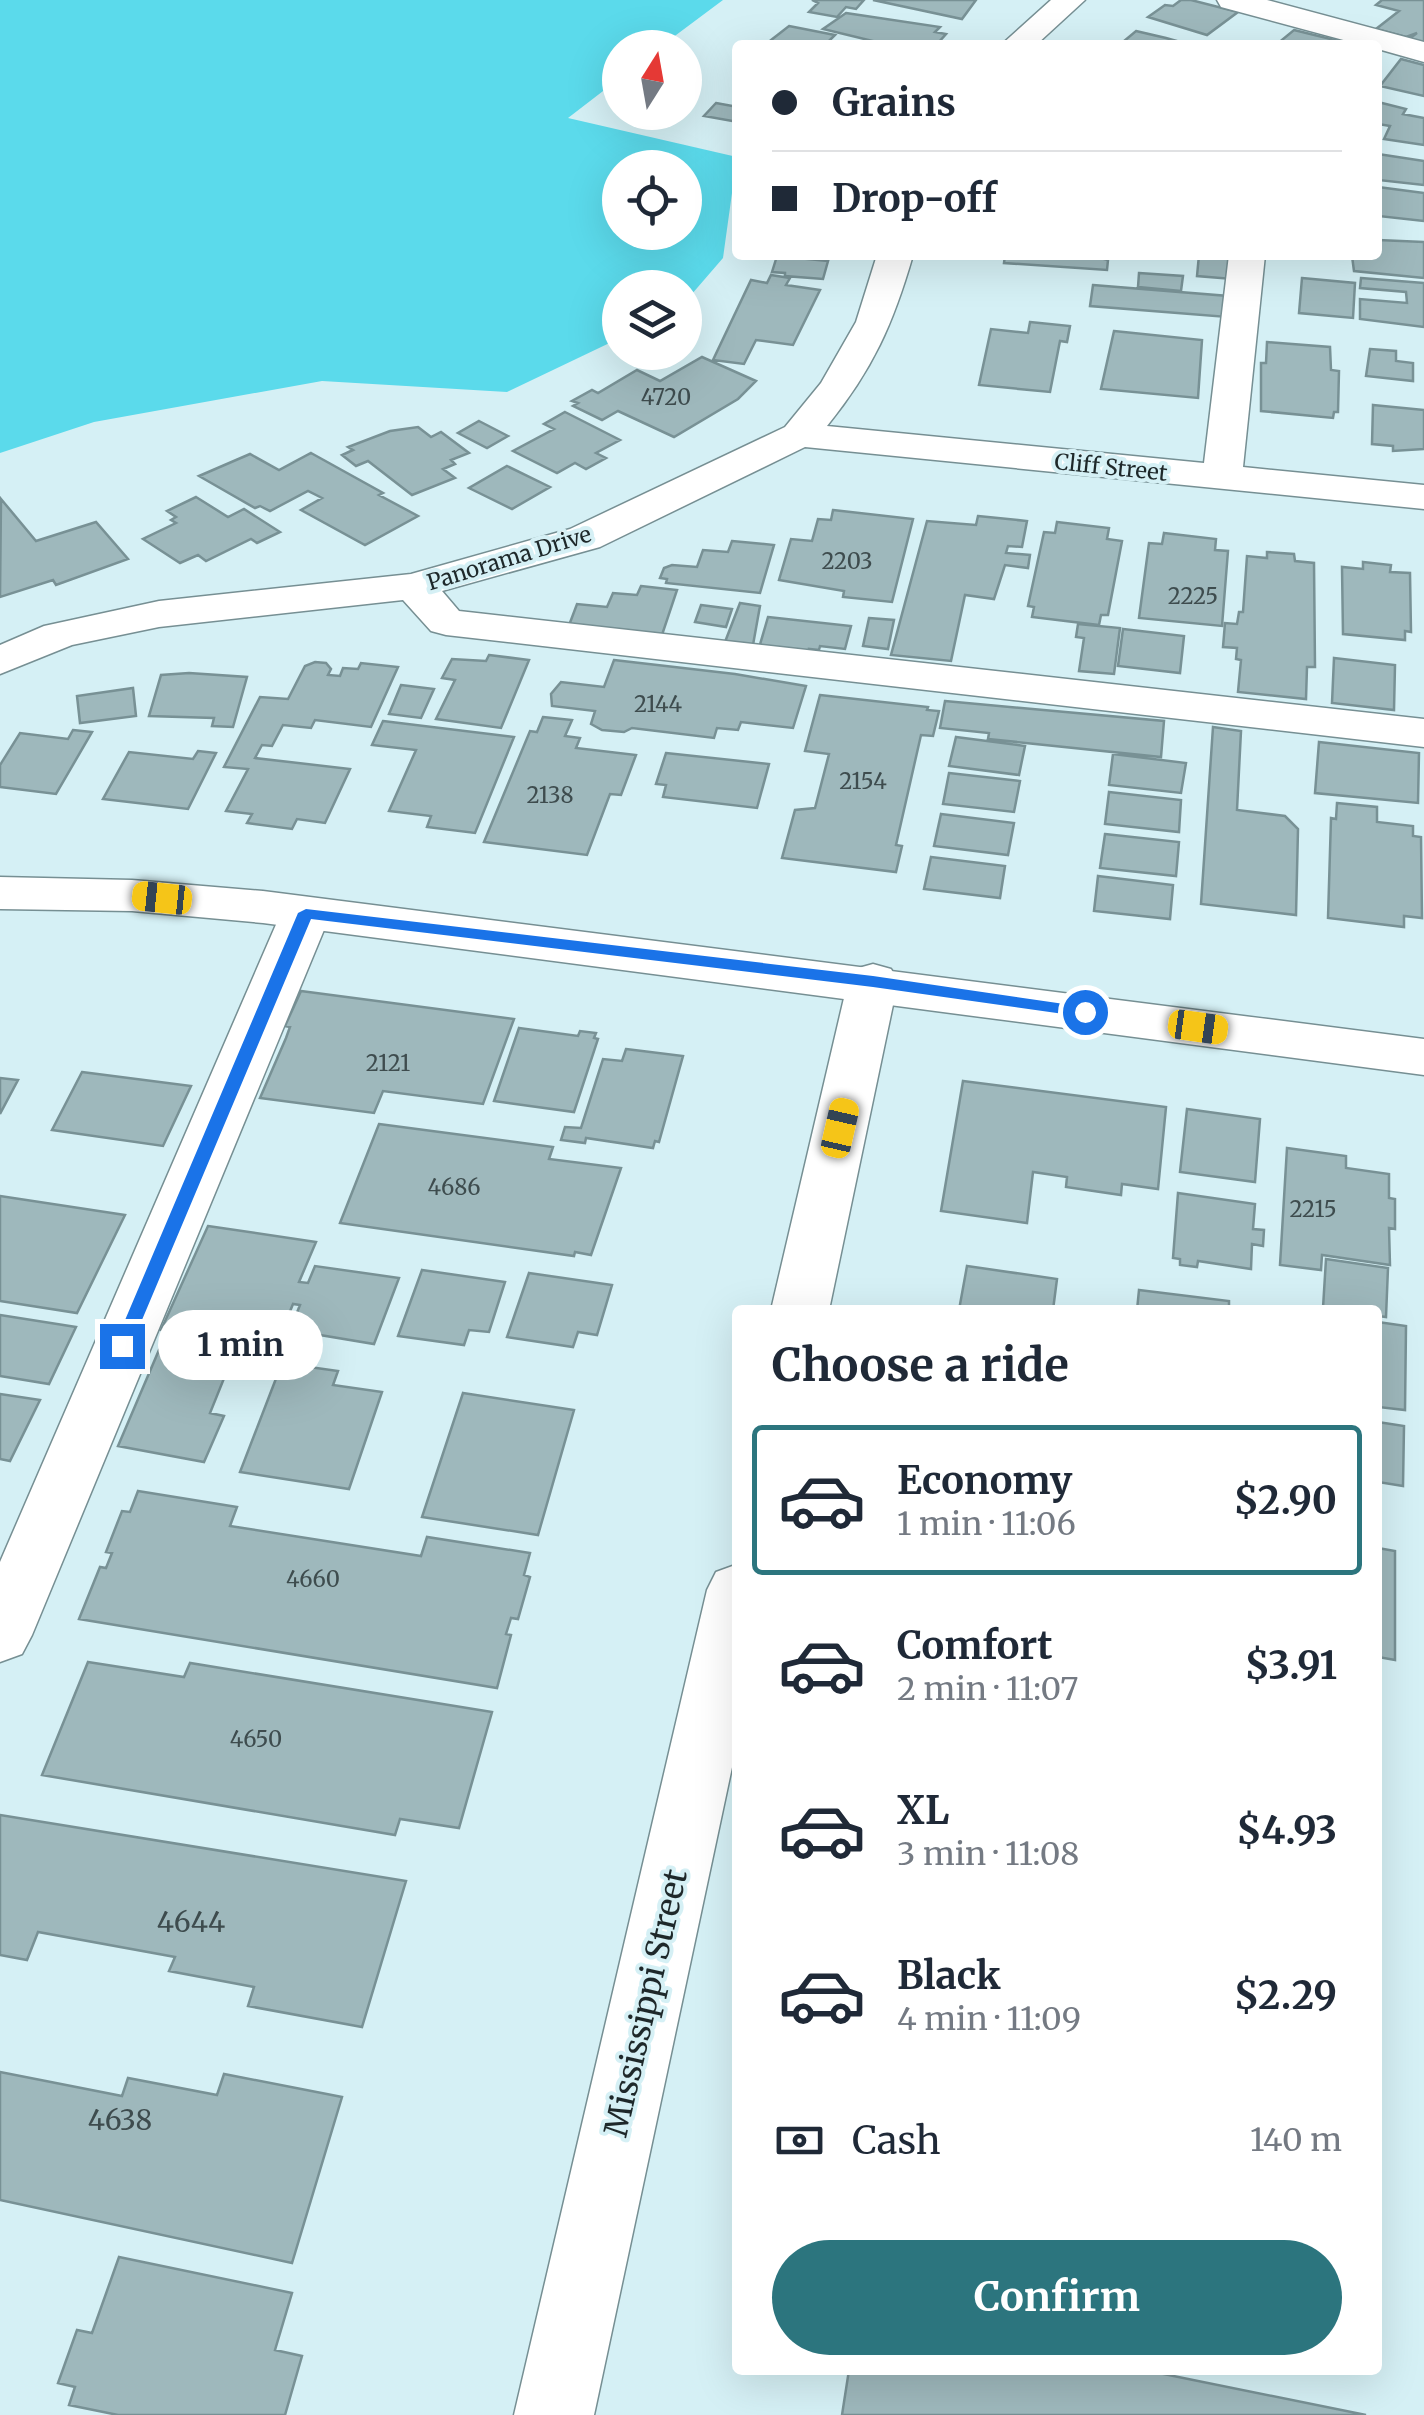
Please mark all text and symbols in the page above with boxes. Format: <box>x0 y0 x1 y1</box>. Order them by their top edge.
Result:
north arrow <box>602 30 702 130</box>
map controls <box>602 30 702 370</box>
text: Grains <box>832 79 956 126</box>
button: locate <box>602 150 702 250</box>
text: Drop-off <box>832 175 997 222</box>
button: layers <box>602 270 702 370</box>
house number: 4720 <box>641 383 691 411</box>
street label: Cliff Street <box>1053 447 1169 487</box>
street label: Panorama Drive <box>423 520 595 596</box>
house number: 2203 <box>821 547 873 575</box>
house number: 2225 <box>1168 582 1218 610</box>
house number: 2144 <box>634 690 683 718</box>
house number: 2154 <box>839 767 887 795</box>
house number: 2138 <box>526 781 574 809</box>
car <box>131 880 193 916</box>
route start <box>1063 990 1108 1035</box>
car <box>1166 1008 1230 1046</box>
house number: 2121 <box>366 1049 410 1077</box>
car <box>819 1095 861 1161</box>
house number: 4686 <box>428 1173 480 1201</box>
house number: 2215 <box>1289 1195 1337 1223</box>
callout: 1 min <box>157 1311 322 1381</box>
route end <box>100 1324 145 1369</box>
text: 1 min <box>197 1325 284 1365</box>
text: Choose a ride <box>772 1337 1069 1393</box>
icon: car <box>777 1455 867 1545</box>
text: Economy <box>897 1457 1072 1504</box>
text: $2.90 <box>1233 1477 1337 1524</box>
text: 1 min · 11:06 <box>897 1504 1076 1544</box>
house number: 4660 <box>286 1565 340 1593</box>
icon: car <box>777 1620 867 1710</box>
text: Comfort <box>897 1622 1053 1669</box>
text: $3.91 <box>1244 1642 1337 1689</box>
text: 2 min · 11:07 <box>897 1669 1079 1709</box>
house number: 4650 <box>230 1725 282 1753</box>
icon: car <box>777 1785 867 1875</box>
text: XL <box>897 1787 949 1834</box>
text: $4.93 <box>1236 1807 1337 1854</box>
text: 3 min · 11:08 <box>897 1834 1079 1874</box>
street label: Mississippi Street <box>596 1865 696 2141</box>
house number: 4644 <box>157 1904 225 1940</box>
icon: car <box>777 1950 867 2040</box>
text: Black <box>897 1952 1001 1999</box>
text: $2.29 <box>1234 1972 1337 2019</box>
text: 4 min · 11:09 <box>897 1999 1081 2039</box>
house number: 4638 <box>88 2102 152 2138</box>
icon: cash <box>772 2113 827 2168</box>
text: Cash <box>852 2117 941 2164</box>
text: 140 m <box>1250 2120 1342 2160</box>
button: Confirm <box>772 2240 1342 2355</box>

